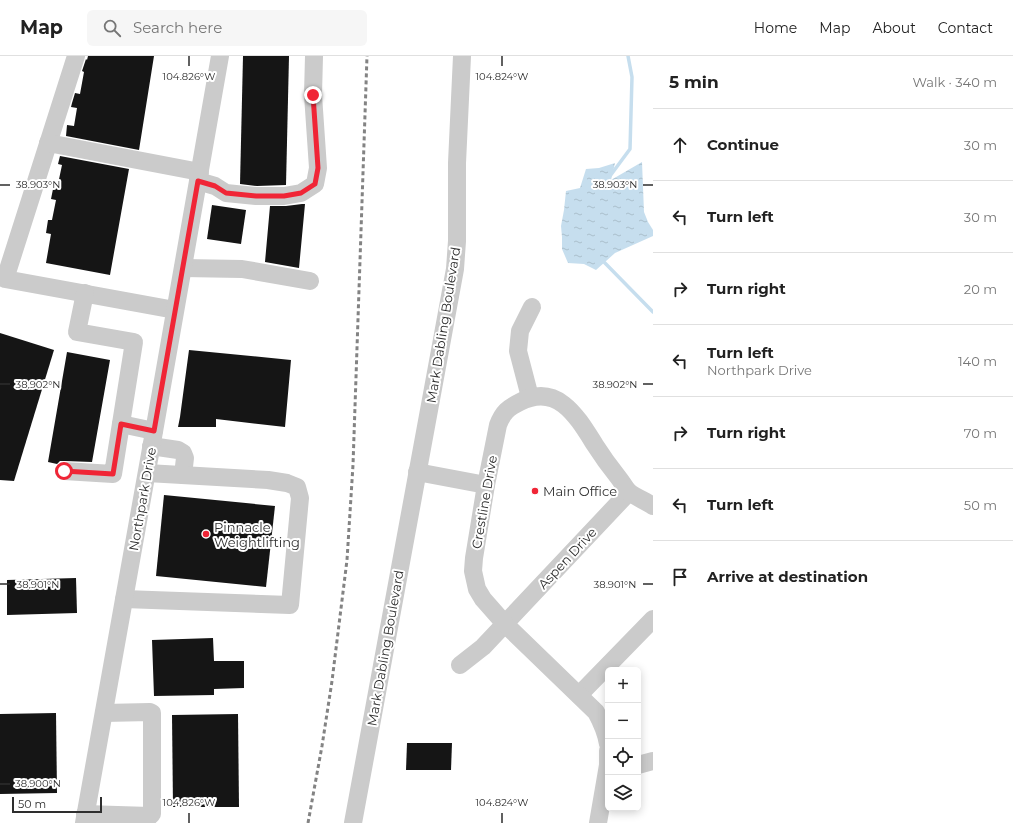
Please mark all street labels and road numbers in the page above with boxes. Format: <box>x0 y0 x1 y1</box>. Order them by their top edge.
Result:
street label: Mark Dabling Boulevard <box>423 246 463 404</box>
street label: Northpark Drive <box>125 446 159 552</box>
street label: Crestline Drive <box>468 454 500 550</box>
street label: Aspen Drive <box>534 524 600 592</box>
street label: Mark Dabling Boulevard <box>363 569 407 727</box>

